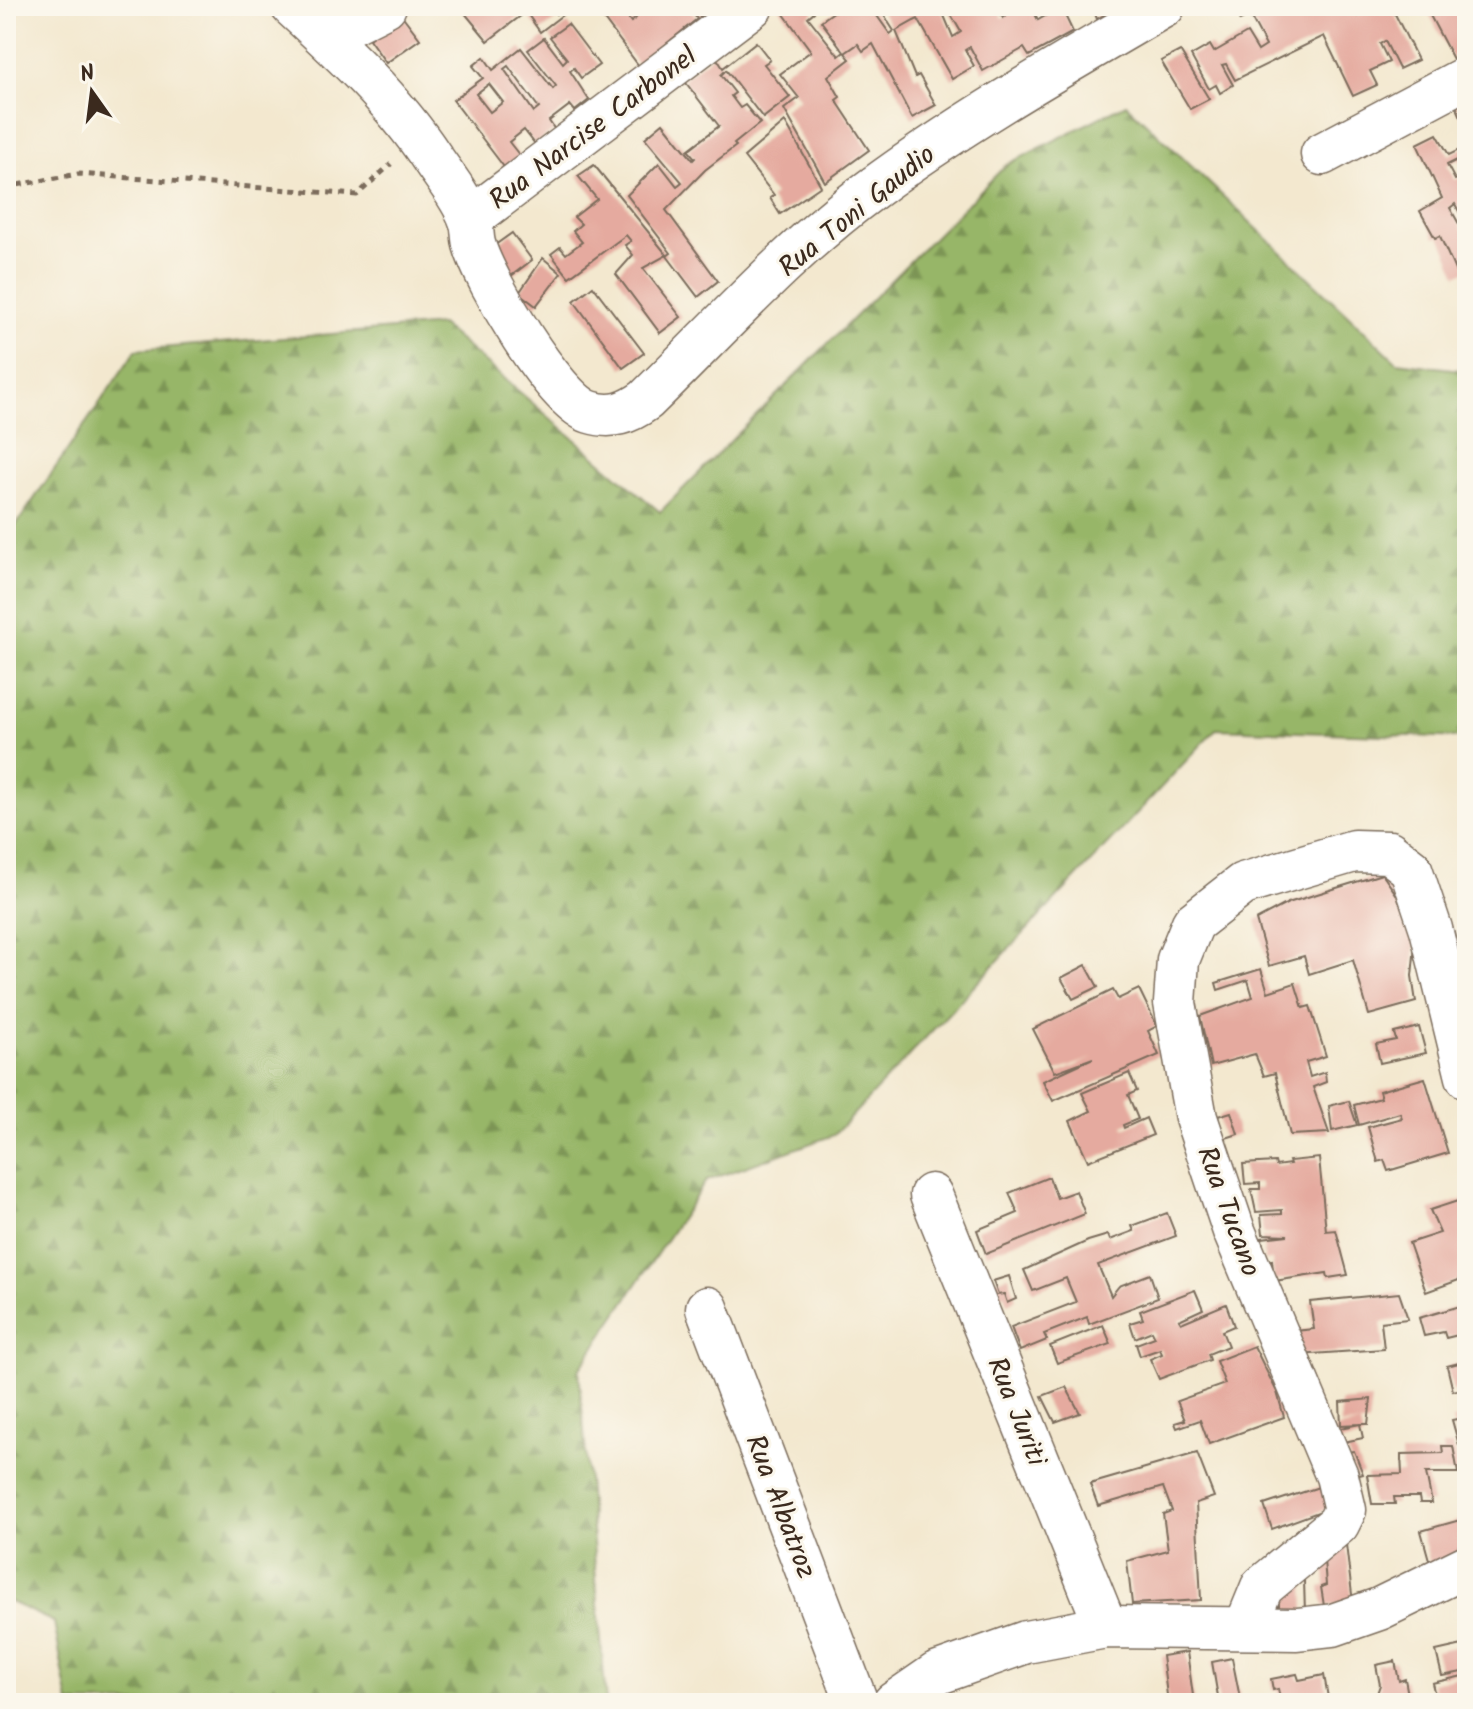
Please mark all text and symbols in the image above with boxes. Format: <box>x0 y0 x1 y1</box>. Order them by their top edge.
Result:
street label: Rua Narcise Carbonel <box>480 35 708 223</box>
north arrow <box>52 52 132 132</box>
text: N <box>77 56 99 94</box>
street label: Rua Toni Gaudio <box>769 134 946 290</box>
street label: Rua Tucano <box>1183 1140 1272 1283</box>
street label: Rua Juriti <box>973 1351 1058 1475</box>
street label: Rua Albatroz <box>732 1428 828 1585</box>

